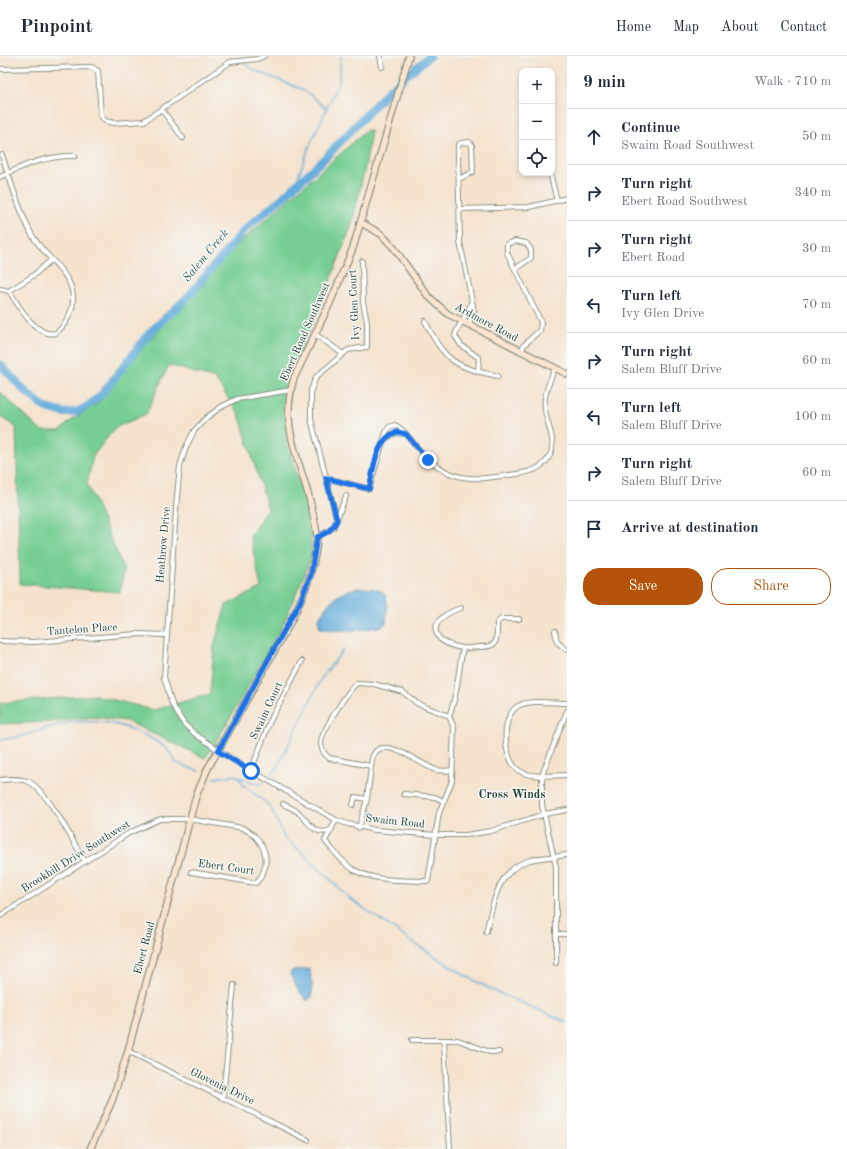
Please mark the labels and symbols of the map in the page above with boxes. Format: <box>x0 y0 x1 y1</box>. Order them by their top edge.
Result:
water label: Salem Creek <box>181 227 231 284</box>
street label: Ivy Glen Court <box>348 269 362 341</box>
street label: Ebert Road Southwest <box>279 281 333 383</box>
street label: Ardmore Road <box>453 302 520 344</box>
route end <box>419 451 437 469</box>
street label: Heathrow Drive <box>155 506 173 584</box>
street label: Tantelon Place <box>46 622 118 638</box>
street label: Swaim Court <box>249 680 285 742</box>
route start <box>242 762 260 780</box>
district label: Cross Winds <box>479 789 545 801</box>
street label: Swaim Road <box>365 813 426 831</box>
street label: Brookhill Drive Southwest <box>20 819 132 895</box>
street label: Ebert Court <box>197 859 255 877</box>
street label: Ebert Road <box>133 920 157 976</box>
street label: Glovenia Drive <box>188 1067 256 1107</box>

